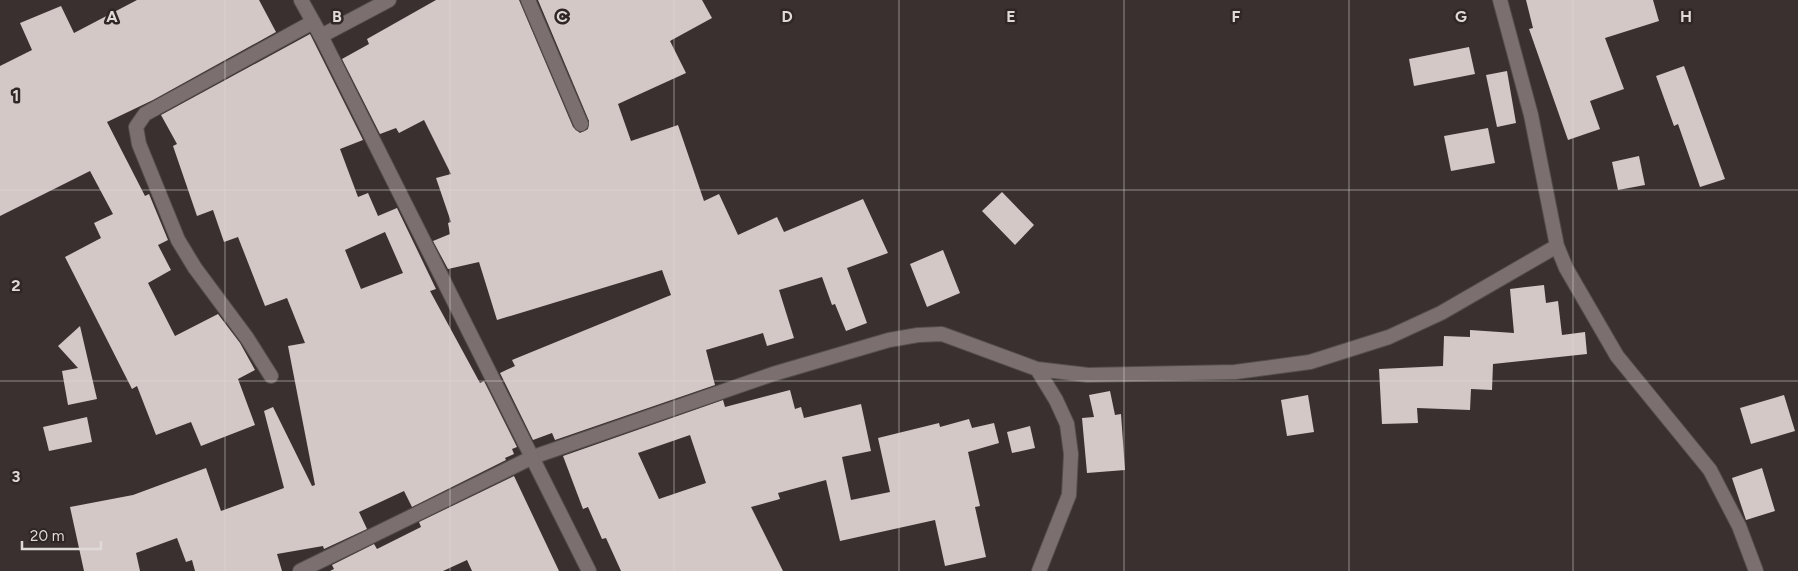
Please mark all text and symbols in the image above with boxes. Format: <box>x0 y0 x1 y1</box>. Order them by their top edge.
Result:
text: A <box>106 7 118 26</box>
text: B <box>332 7 342 26</box>
text: C <box>556 7 568 26</box>
text: D <box>781 7 793 26</box>
text: E <box>1006 7 1016 26</box>
text: F <box>1232 7 1241 26</box>
text: G <box>1455 7 1467 26</box>
text: H <box>1680 7 1692 26</box>
text: 1 <box>13 86 19 105</box>
text: 2 <box>11 276 21 295</box>
text: 3 <box>12 467 21 486</box>
scale bar <box>22 518 101 550</box>
text: 20 m <box>30 527 64 545</box>

